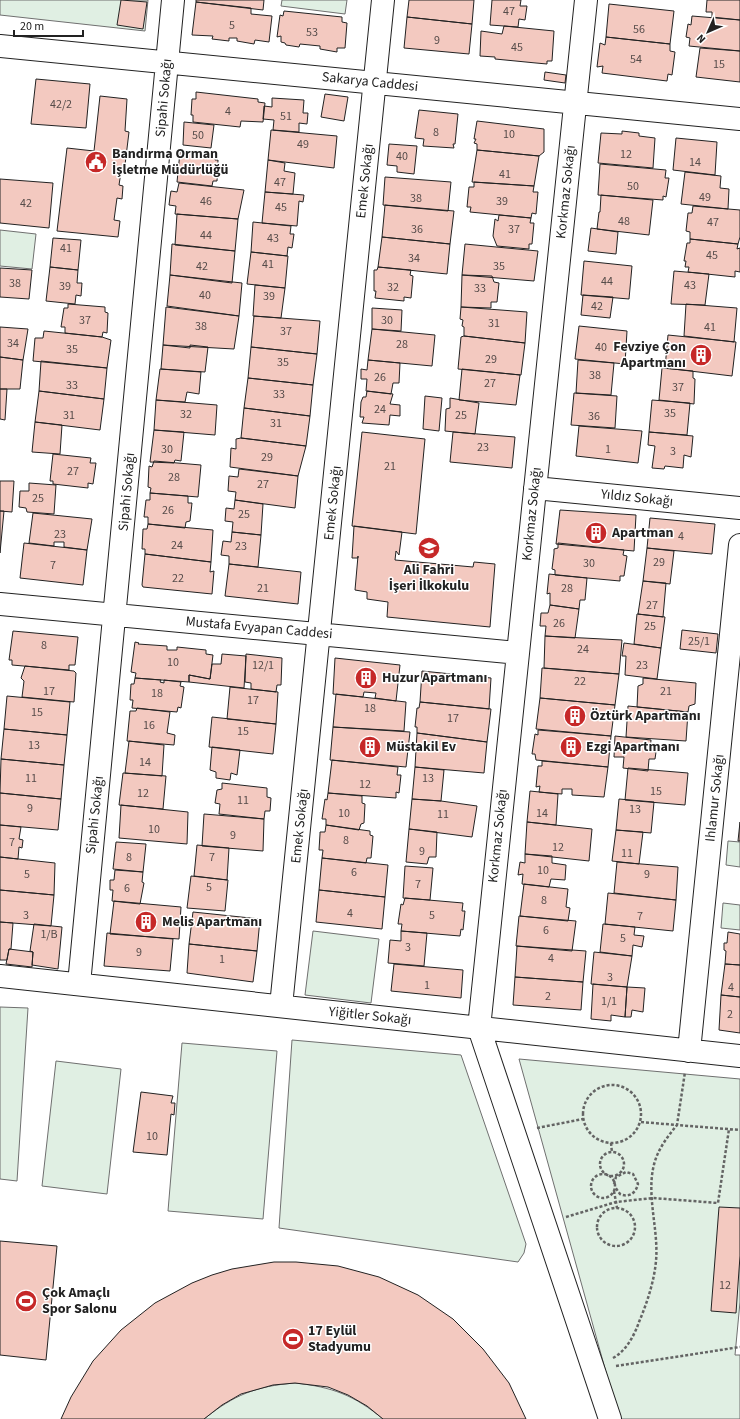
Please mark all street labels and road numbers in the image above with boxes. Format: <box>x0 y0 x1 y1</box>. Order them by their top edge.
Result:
street label: Sipahi Sokağı <box>151 58 177 138</box>
street label: Sakarya Caddesi <box>321 67 419 97</box>
street label: Emek Sokağı <box>351 143 379 219</box>
street label: Korkmaz Sokağı <box>551 144 581 240</box>
street label: Sipahi Sokağı <box>114 452 140 532</box>
street label: Emek Sokağı <box>319 465 347 541</box>
street label: Korkmaz Sokağı <box>517 466 547 562</box>
street label: Yıldız Sokağı <box>599 484 674 512</box>
street label: Mustafa Evyapan Caddesi <box>185 612 333 644</box>
street label: Ihlamur Sokağı <box>700 753 730 843</box>
street label: Sipahi Sokağı <box>81 775 109 855</box>
street label: Emek Sokağı <box>286 788 314 864</box>
street label: Korkmaz Sokağı <box>483 788 513 884</box>
street label: Yiğitler Sokağı <box>327 1002 412 1030</box>

